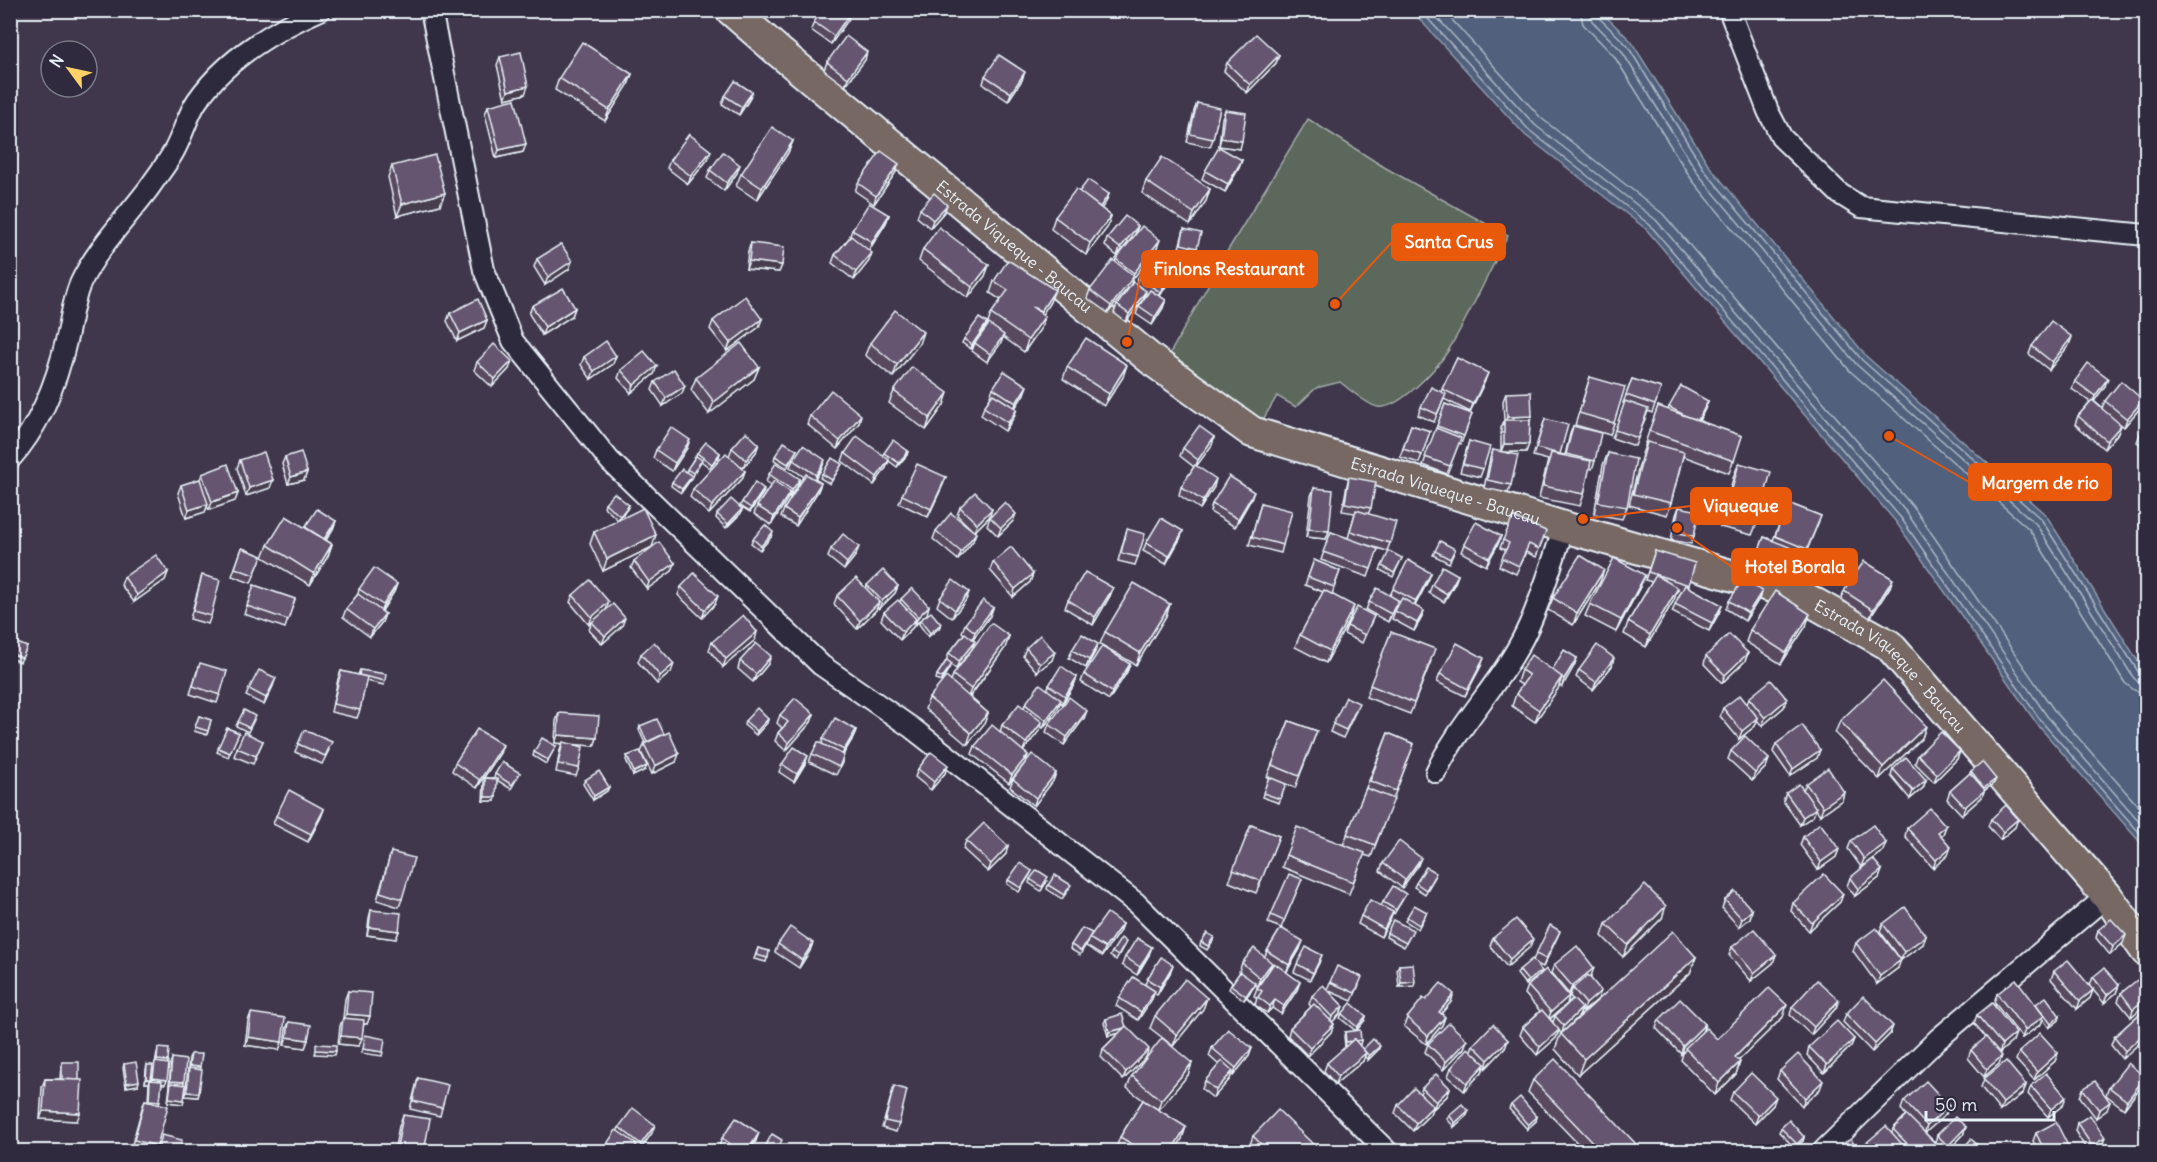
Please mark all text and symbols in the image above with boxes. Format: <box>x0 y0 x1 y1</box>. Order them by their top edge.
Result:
north arrow <box>39 39 99 99</box>
text: N <box>45 51 68 71</box>
street label: Estrada Viqueque - Baucau <box>932 176 1097 317</box>
callout: Santa Crus <box>1392 224 1505 260</box>
text: Santa Crus <box>1405 230 1493 253</box>
callout: Finlons Restaurant <box>1142 251 1317 287</box>
text: Finlons Restaurant <box>1153 257 1306 280</box>
street label: Estrada Viqueque - Baucau <box>1348 453 1543 529</box>
callout: Margem de rio <box>1969 464 2111 500</box>
text: Margem de rio <box>1981 471 2099 494</box>
callout: Viqueque <box>1691 488 1791 524</box>
text: Viqueque <box>1703 494 1779 517</box>
callout: Hotel Borala <box>1732 549 1857 585</box>
text: Hotel Borala <box>1745 555 1845 578</box>
street label: Estrada Viqueque - Baucau <box>1811 595 1971 737</box>
scale bar <box>1926 1084 2054 1122</box>
text: 50 m <box>1935 1093 1977 1116</box>

